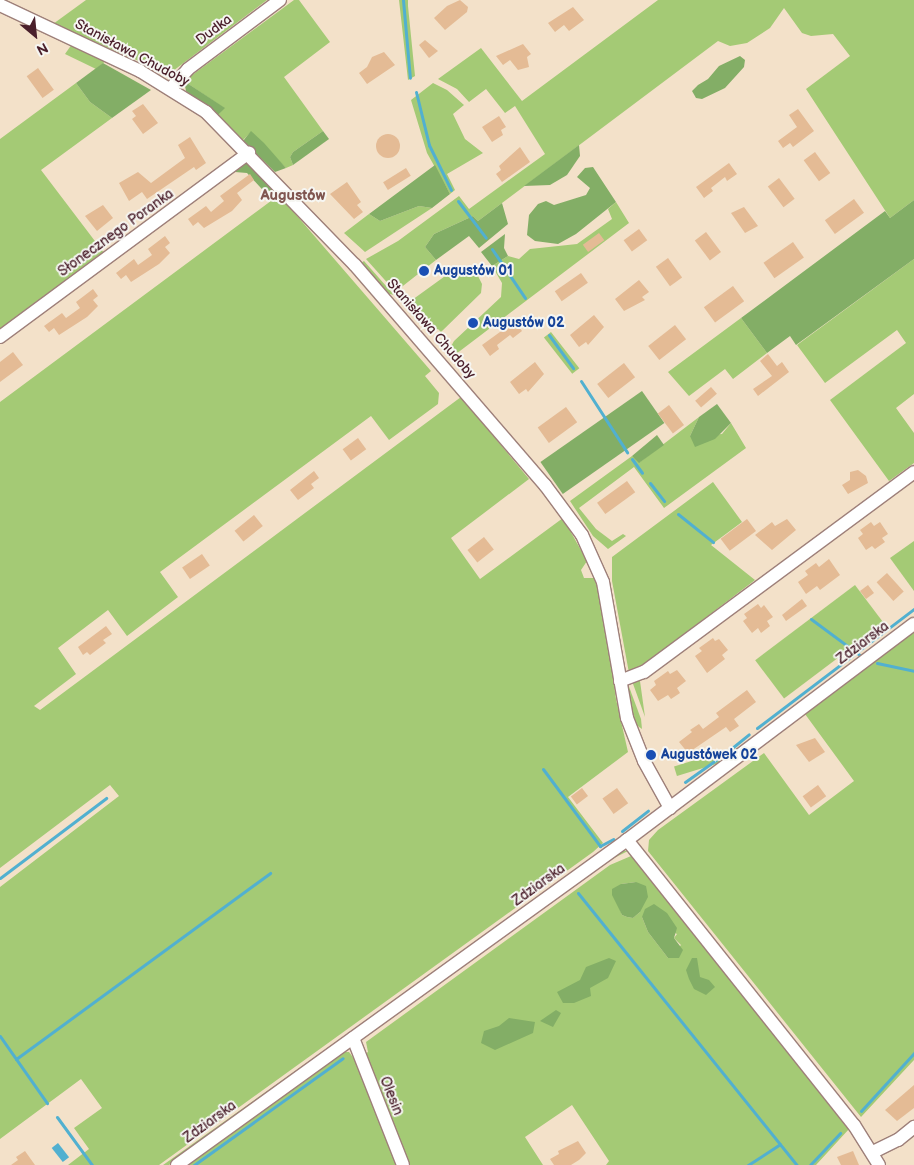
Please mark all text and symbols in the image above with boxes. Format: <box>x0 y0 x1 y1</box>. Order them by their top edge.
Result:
north arrow <box>10 10 60 60</box>
street label: Dudka <box>193 11 235 49</box>
street label: Stanisława Chudoby <box>72 16 192 90</box>
text: N <box>34 39 51 59</box>
street label: Słonecznego Poranka <box>55 186 177 280</box>
district label: Augustów <box>261 187 325 205</box>
place label: Augustów 01 <box>434 263 513 279</box>
marker: Augustów 01 <box>418 265 430 277</box>
street label: Stanisława Chudoby <box>383 276 479 382</box>
place label: Augustów 02 <box>483 315 564 331</box>
marker: Augustów 02 <box>467 317 479 329</box>
street label: Zdziarska <box>834 618 892 668</box>
place label: Augustówek 02 <box>661 747 758 763</box>
marker: Augustówek 02 <box>645 749 657 761</box>
street label: Zdziarska <box>509 860 569 910</box>
street label: Olesin <box>376 1074 406 1118</box>
street label: Zdziarska <box>180 1097 240 1147</box>

